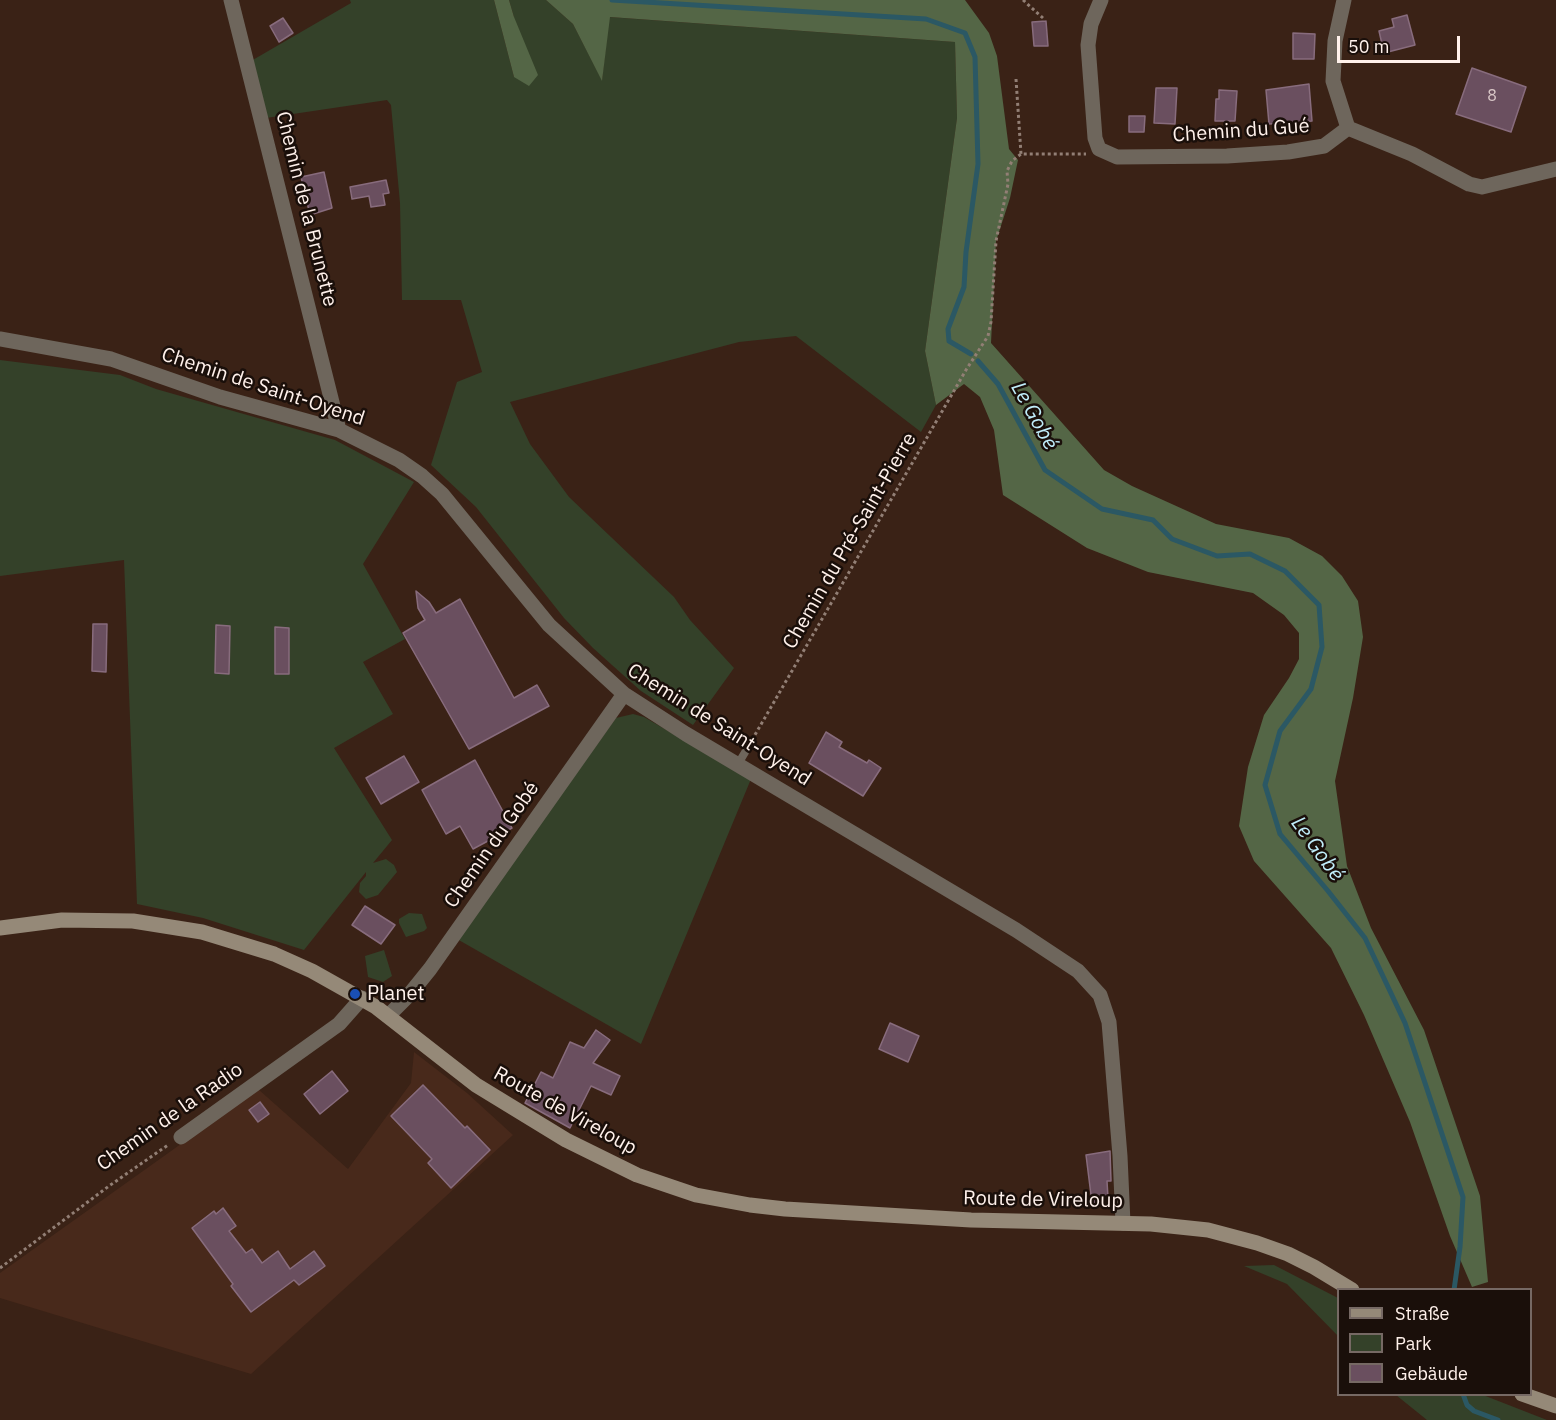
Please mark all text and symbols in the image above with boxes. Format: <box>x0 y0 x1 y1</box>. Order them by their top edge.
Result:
scale bar <box>1340 24 1463 62</box>
text: 50 m <box>1348 35 1390 58</box>
house number: 8 <box>1487 86 1497 106</box>
street label: Chemin de la Brunette <box>270 109 342 309</box>
street label: Chemin du Gué <box>1172 114 1310 148</box>
street label: Chemin de Saint-Oyend <box>158 343 368 431</box>
water label: Le Gobé <box>1005 378 1063 454</box>
street label: Chemin du Pré-Saint-Pierre <box>778 429 922 653</box>
street label: Chemin de Saint-Oyend <box>623 659 815 791</box>
street label: Chemin du Gobé <box>440 777 544 913</box>
water label: Le Gobé <box>1285 812 1349 886</box>
place label: Planet <box>367 982 425 1006</box>
marker: Planet <box>348 987 362 1001</box>
street label: Chemin de la Radio <box>92 1058 248 1176</box>
street label: Route de Vireloup <box>489 1062 641 1160</box>
street label: Route de Vireloup <box>963 1187 1123 1213</box>
legend <box>1337 1288 1532 1396</box>
text: Straße <box>1395 1302 1449 1325</box>
text: Park <box>1395 1332 1431 1355</box>
text: Gebäude <box>1395 1362 1468 1385</box>

